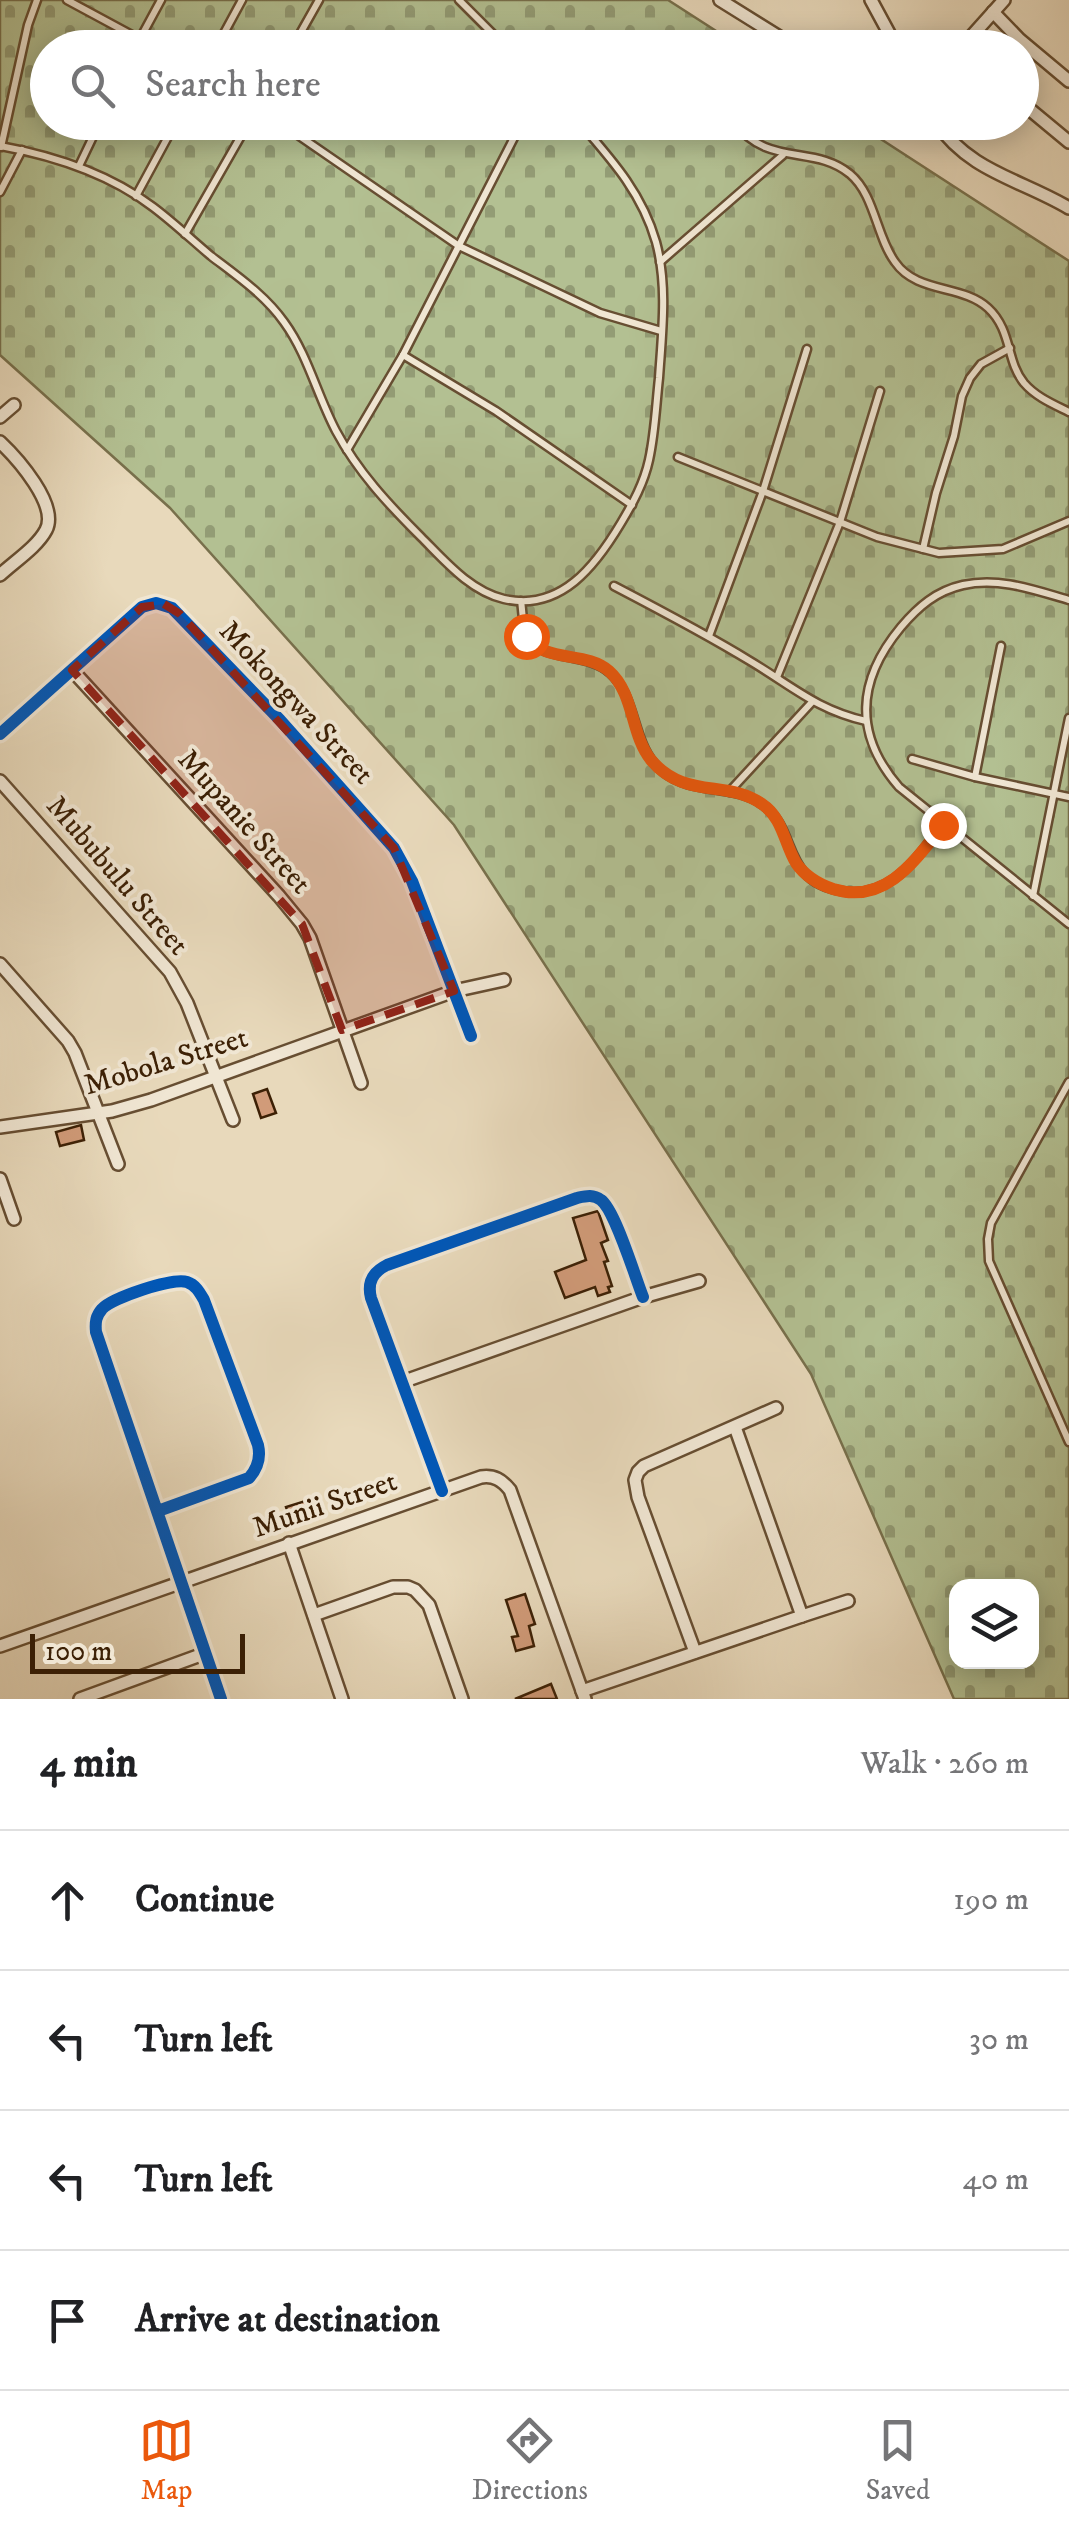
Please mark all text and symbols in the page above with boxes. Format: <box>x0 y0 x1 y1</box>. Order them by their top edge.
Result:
search box <box>30 30 1039 140</box>
icon: search <box>65 58 120 113</box>
text: Search here <box>145 61 321 109</box>
street label: Mokongwa Street <box>211 613 381 793</box>
route start <box>504 614 550 660</box>
street label: Mupanie Street <box>169 742 319 902</box>
street label: Mububulu Street <box>38 789 196 963</box>
route end <box>921 803 967 849</box>
street label: Mobola Street <box>80 1020 252 1104</box>
street label: Munii Street <box>248 1463 402 1547</box>
map controls <box>949 1579 1039 1669</box>
button: layers <box>949 1579 1039 1669</box>
scale bar <box>30 1629 245 1674</box>
text: 100 m <box>45 1634 112 1669</box>
text: 4 min <box>40 1738 138 1790</box>
text: Walk · 260 m <box>861 1744 1029 1784</box>
icon: ahead <box>40 1873 95 1928</box>
text: Continue <box>135 1876 274 1924</box>
text: 190 m <box>953 1880 1029 1920</box>
icon: left <box>40 2013 95 2068</box>
text: Turn left <box>135 2016 273 2064</box>
text: 30 m <box>969 2020 1029 2060</box>
icon: left <box>40 2153 95 2208</box>
text: Turn left <box>135 2156 273 2204</box>
text: 40 m <box>962 2160 1029 2200</box>
icon: arrive <box>40 2293 95 2348</box>
text: Arrive at destination <box>135 2296 440 2344</box>
tab: Map <box>139 2413 194 2508</box>
tab: Directions <box>472 2413 588 2508</box>
tab: Saved <box>866 2413 930 2508</box>

